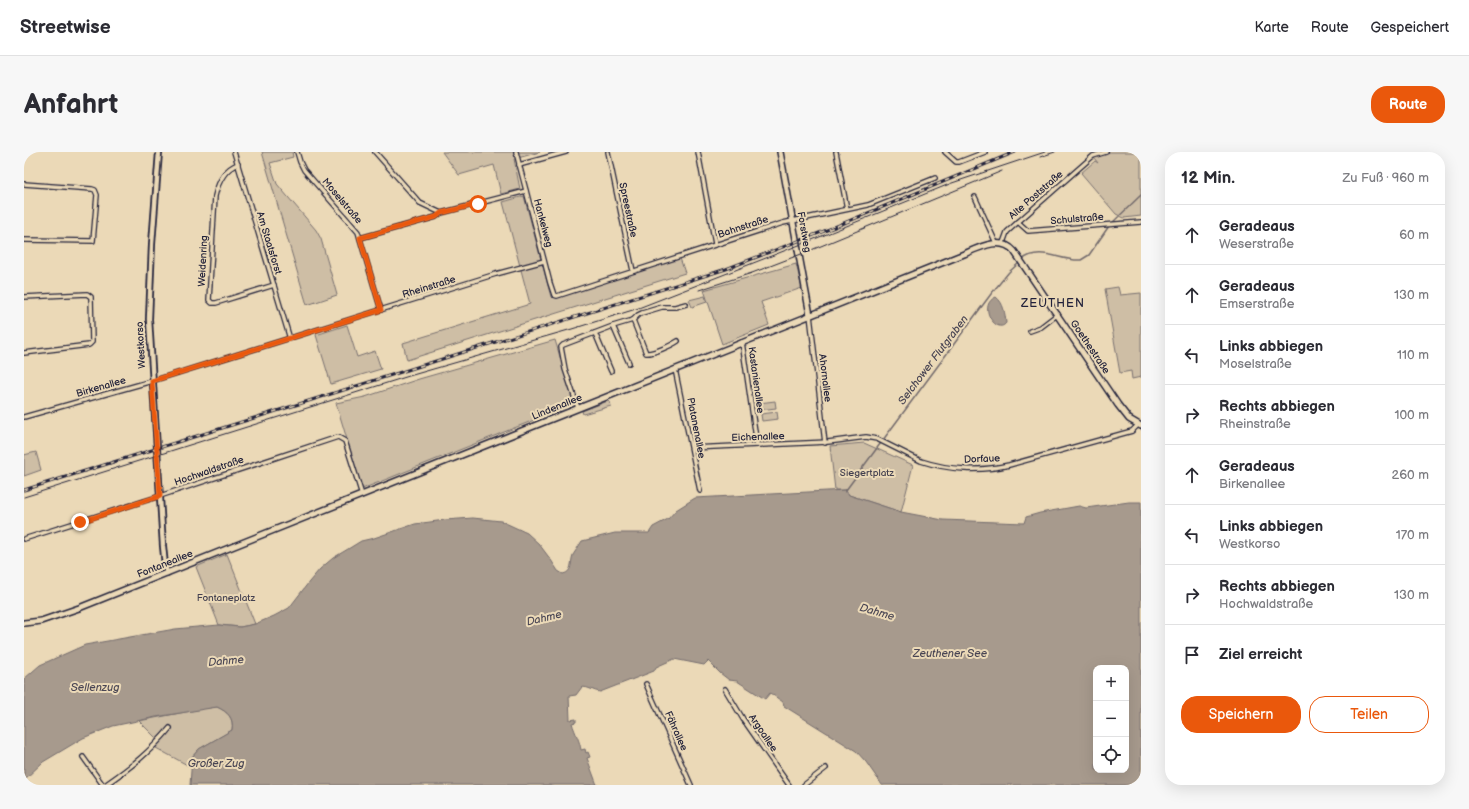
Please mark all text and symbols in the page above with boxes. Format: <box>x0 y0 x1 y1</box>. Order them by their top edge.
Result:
text: Streetwise <box>20 16 111 39</box>
text: Karte <box>1255 19 1289 36</box>
text: Route <box>1311 19 1349 36</box>
text: Gespeichert <box>1371 19 1449 36</box>
button: Route <box>1371 86 1445 123</box>
text: Anfahrt <box>24 88 118 121</box>
street label: Alte Poststraße <box>1006 168 1066 222</box>
text: 12 Min. <box>1181 168 1235 188</box>
text: Zu Fuß · 960 m <box>1343 170 1429 186</box>
street label: Moselstraße <box>319 176 365 226</box>
street label: Spreestraße <box>616 181 640 239</box>
route start <box>469 195 487 213</box>
street label: Hankelweg <box>531 197 555 249</box>
street label: Am Staatsforst <box>254 210 284 276</box>
street label: Forstweg <box>795 211 814 254</box>
street label: Schulstraße <box>1050 211 1104 227</box>
street label: Bahnstraße <box>716 213 770 241</box>
text: Geradeaus <box>1219 217 1295 236</box>
icon: ahead <box>1181 224 1203 246</box>
text: 60 m <box>1399 227 1429 243</box>
street label: Weidenring <box>196 235 210 287</box>
text: Weserstraße <box>1219 236 1294 252</box>
street label: Rheinstraße <box>401 273 457 301</box>
text: Geradeaus <box>1219 277 1295 296</box>
icon: ahead <box>1181 284 1203 306</box>
text: 130 m <box>1394 287 1429 303</box>
district label: ZEUTHEN <box>1020 296 1085 311</box>
text: Emserstraße <box>1219 296 1294 312</box>
water label: Selchower Flutgraben <box>895 313 971 407</box>
street label: Goethestraße <box>1068 318 1112 376</box>
street label: Westkorso <box>134 321 148 369</box>
text: Links abbiegen <box>1219 337 1323 356</box>
icon: left <box>1181 344 1203 366</box>
street label: Kastanienallee <box>745 346 767 414</box>
text: 110 m <box>1397 347 1429 363</box>
street label: Ahornallee <box>816 353 834 403</box>
text: Moselstraße <box>1219 356 1292 372</box>
street label: Birkenallee <box>75 374 127 400</box>
street label: Lindenallee <box>530 391 584 422</box>
street label: Platanenallee <box>684 397 708 459</box>
text: Rechts abbiegen <box>1219 397 1335 416</box>
icon: right <box>1181 404 1203 426</box>
text: 100 m <box>1394 407 1429 423</box>
text: Rheinstraße <box>1219 416 1291 432</box>
street label: Eichenallee <box>731 430 785 444</box>
street label: Dorfaue <box>964 452 1000 466</box>
street label: Hochwaldstraße <box>173 453 245 488</box>
text: Geradeaus <box>1219 457 1295 476</box>
icon: ahead <box>1181 464 1203 486</box>
park label: Siegertplatz <box>840 467 894 479</box>
text: 260 m <box>1391 467 1429 483</box>
text: Birkenallee <box>1219 476 1285 492</box>
route end <box>71 513 89 531</box>
text: Links abbiegen <box>1219 517 1323 536</box>
icon: left <box>1181 524 1203 546</box>
text: 170 m <box>1396 527 1429 543</box>
text: Westkorso <box>1219 536 1280 552</box>
street label: Fontaneallee <box>135 547 195 581</box>
text: Rechts abbiegen <box>1219 577 1335 596</box>
icon: right <box>1181 584 1203 606</box>
text: 130 m <box>1394 587 1429 603</box>
park label: Fontaneplatz <box>197 592 255 604</box>
text: Hochwaldstraße <box>1219 596 1313 612</box>
water label: Dahme <box>858 601 896 623</box>
water label: Dahme <box>525 608 563 628</box>
icon: arrive <box>1181 644 1203 666</box>
text: Ziel erreicht <box>1219 645 1302 664</box>
water label: Zeuthener See <box>912 647 988 660</box>
water label: Dahme <box>208 653 245 669</box>
map controls <box>1093 665 1129 773</box>
button: + <box>1093 665 1129 701</box>
water label: Sellenzug <box>71 681 119 694</box>
button: Speichern <box>1181 696 1301 733</box>
button: Teilen <box>1309 696 1429 733</box>
button: − <box>1093 701 1129 737</box>
street label: Fährallee <box>662 709 690 753</box>
street label: Argoallee <box>746 712 780 754</box>
button: locate <box>1093 737 1129 773</box>
water label: Großer Zug <box>188 757 244 770</box>

